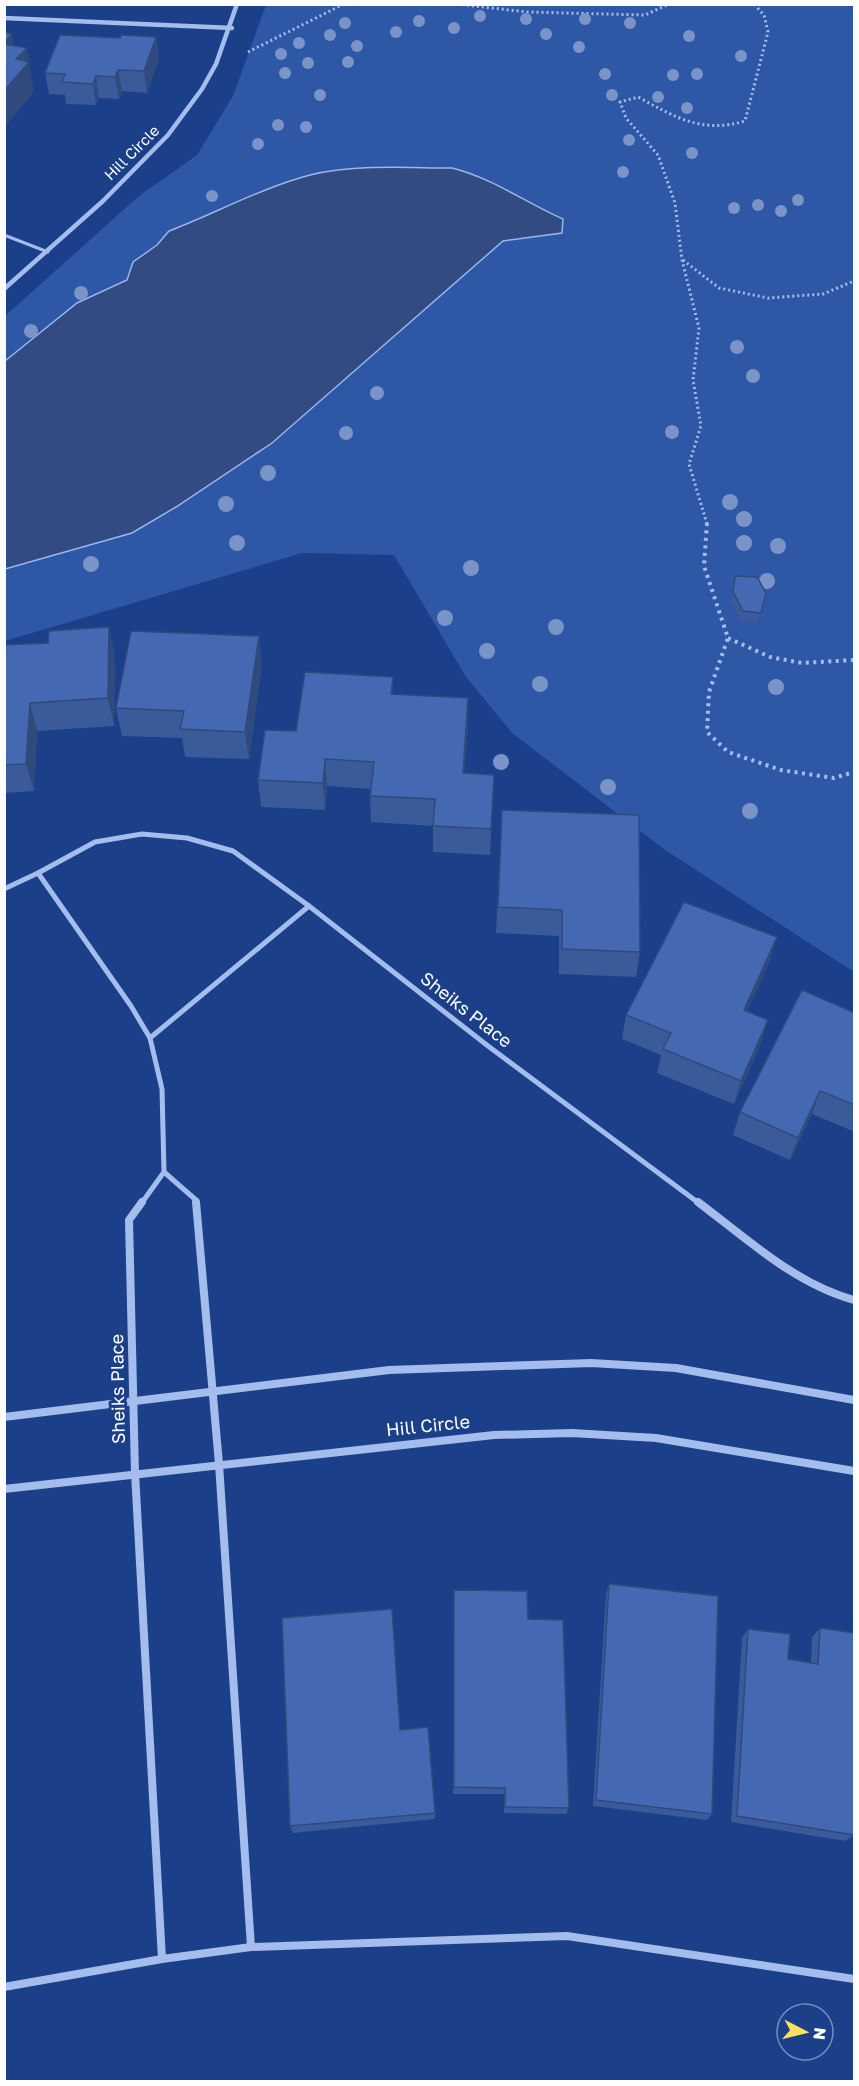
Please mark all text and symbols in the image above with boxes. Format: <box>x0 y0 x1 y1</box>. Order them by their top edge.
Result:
street label: Hill Circle <box>100 121 163 183</box>
street label: Sheiks Place <box>416 967 517 1052</box>
street label: Sheiks Place <box>105 1334 129 1444</box>
street label: Hill Circle <box>385 1410 471 1440</box>
north arrow <box>775 2002 835 2062</box>
text: N <box>809 2027 831 2041</box>

